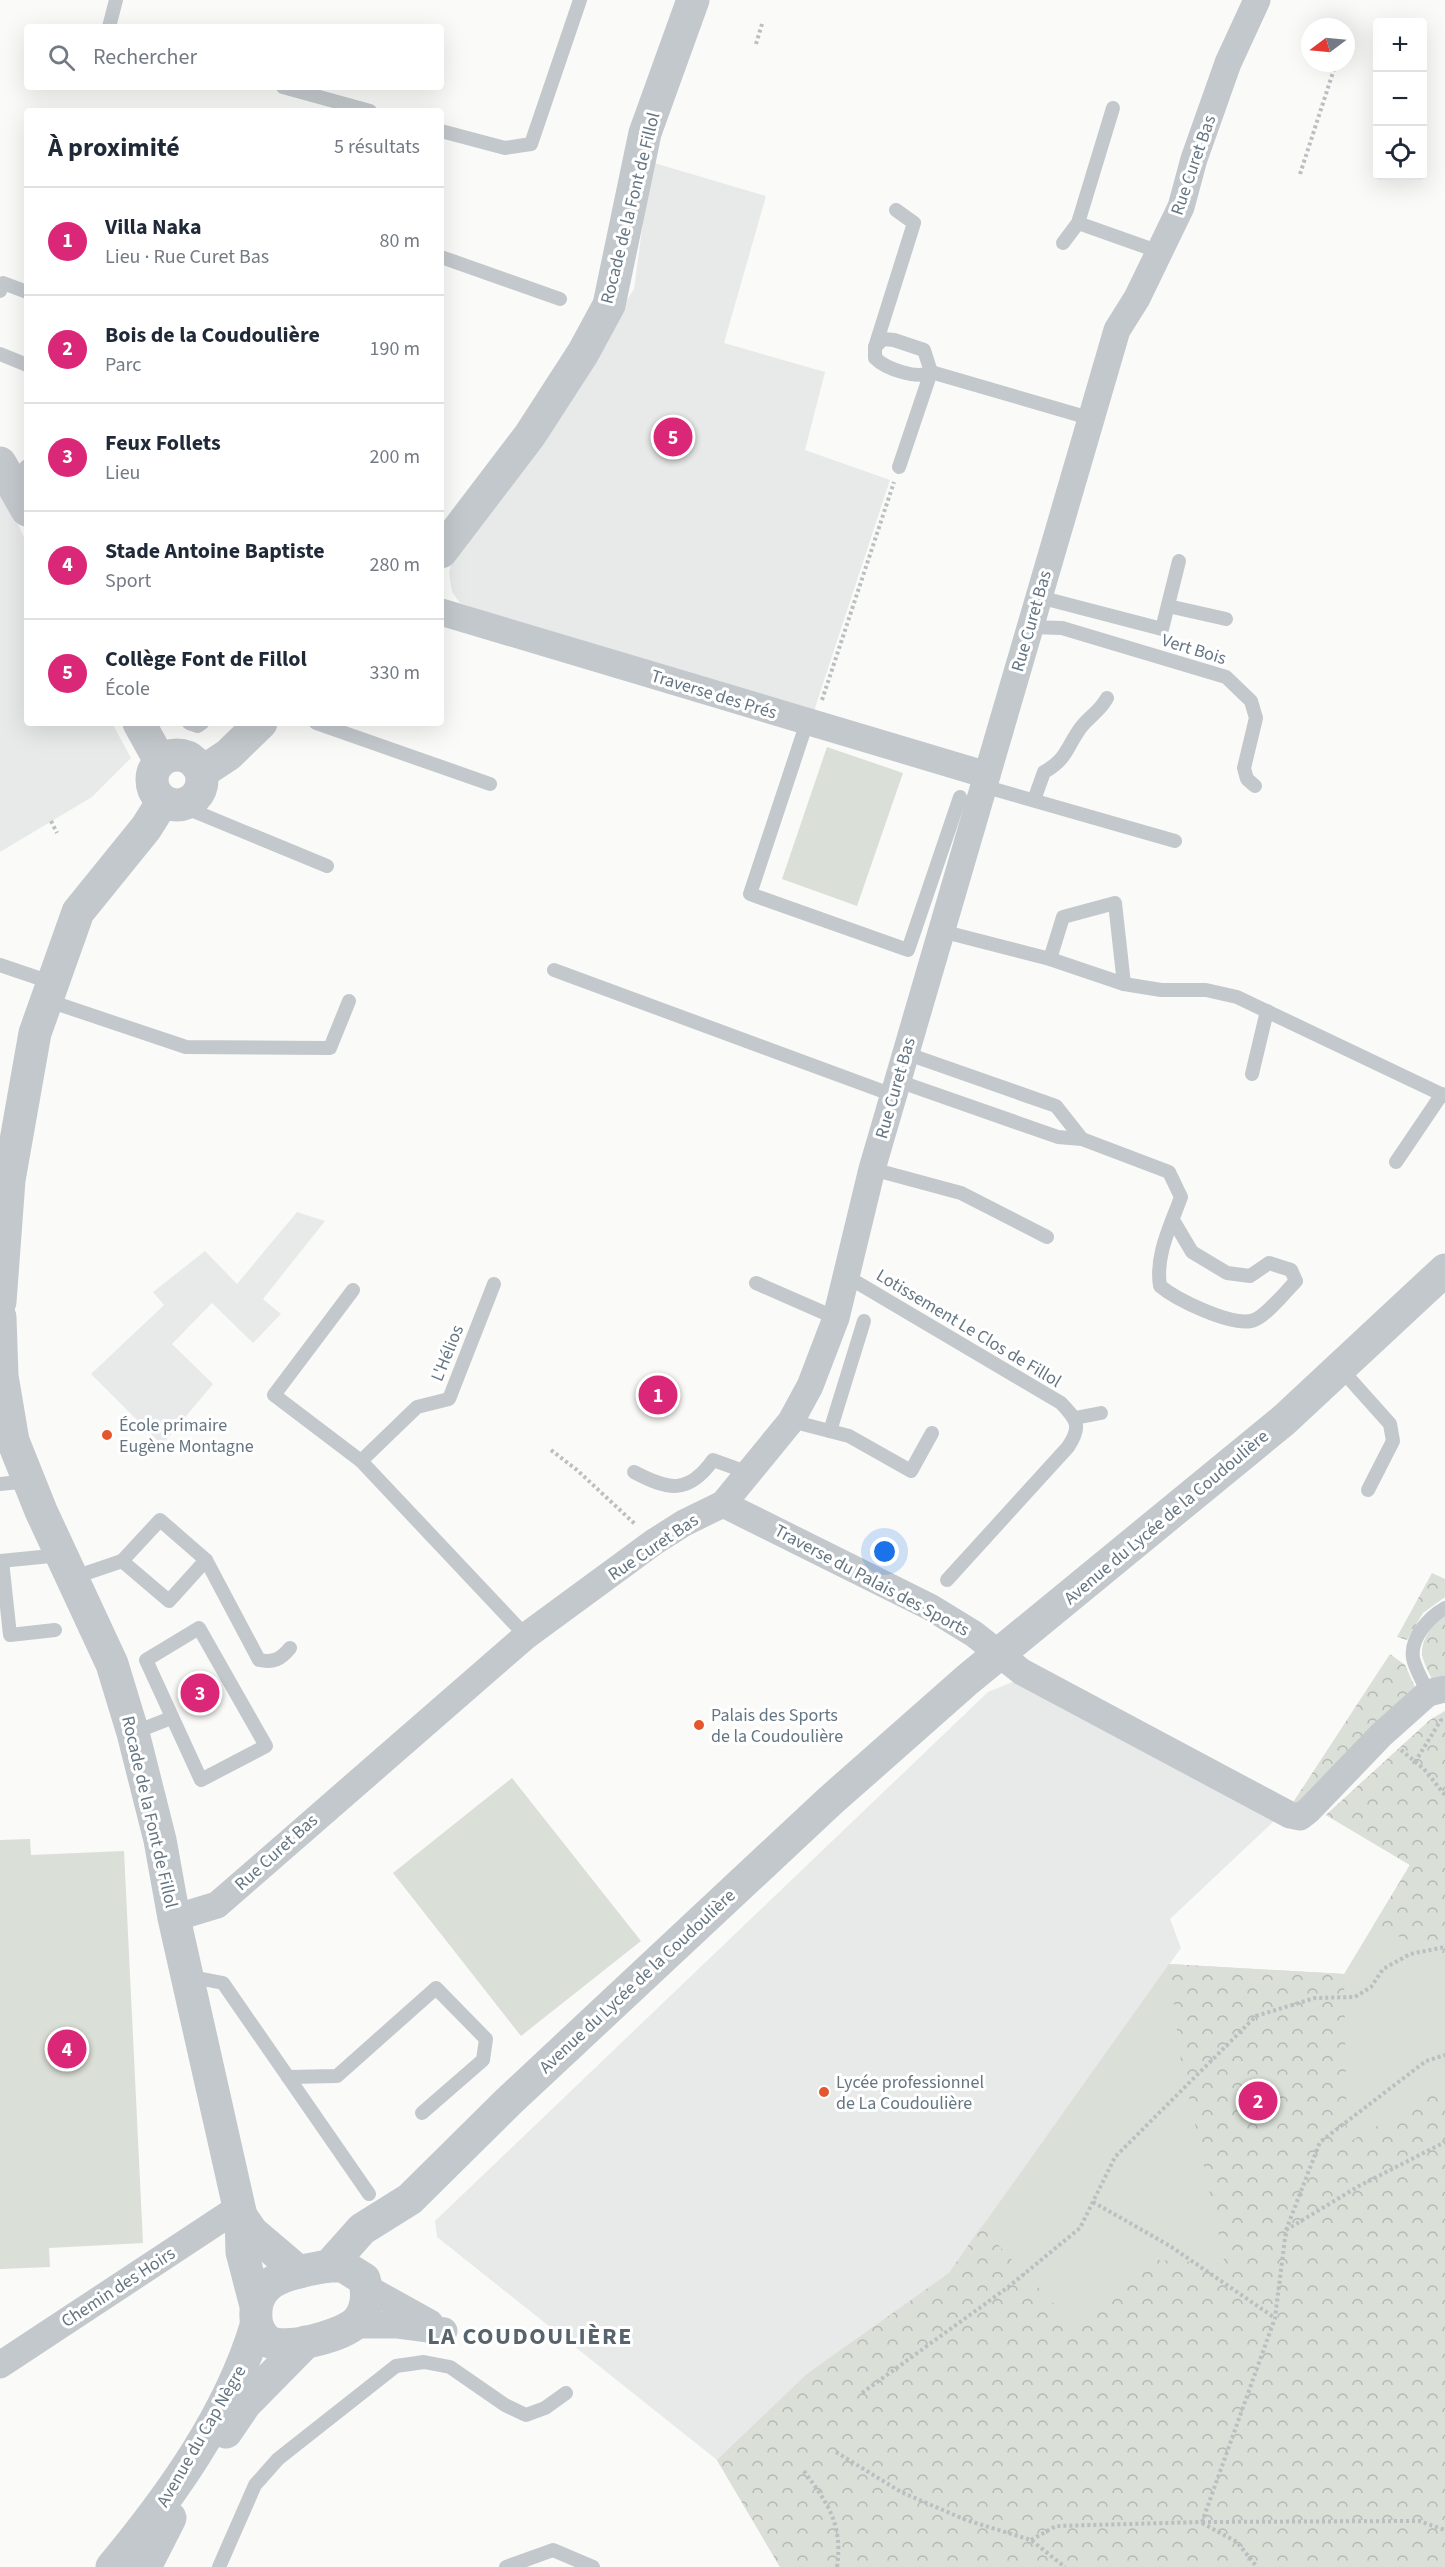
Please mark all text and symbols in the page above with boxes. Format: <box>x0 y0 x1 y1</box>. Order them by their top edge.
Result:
north arrow <box>1301 18 1355 72</box>
map controls <box>1373 18 1427 180</box>
button: + <box>1373 18 1427 72</box>
search box <box>24 24 444 90</box>
icon: search <box>45 41 78 74</box>
text: Rechercher <box>93 41 197 73</box>
button: − <box>1373 72 1427 126</box>
street label: Rocade de la Font de Fillol <box>595 110 666 306</box>
street label: Rue Curet Bas <box>1165 112 1222 218</box>
button: locate <box>1373 126 1427 180</box>
text: À proximité <box>48 129 180 166</box>
text: 5 résultats <box>334 133 420 161</box>
text: Villa Naka <box>105 211 202 243</box>
text: 1 <box>62 227 73 255</box>
text: 80 m <box>380 227 420 255</box>
text: Lieu · Rue Curet Bas <box>105 243 269 271</box>
text: Bois de la Coudoulière <box>105 319 320 351</box>
text: 2 <box>62 335 73 363</box>
text: 190 m <box>370 335 420 363</box>
text: Parc <box>105 351 141 379</box>
pin: 5 <box>654 414 692 460</box>
text: Feux Follets <box>105 427 221 459</box>
text: 3 <box>62 443 73 471</box>
text: 200 m <box>370 443 420 471</box>
text: Lieu <box>105 459 140 487</box>
text: Stade Antoine Baptiste <box>105 535 325 567</box>
text: 4 <box>62 551 73 579</box>
text: 280 m <box>370 551 420 579</box>
text: Sport <box>105 567 151 595</box>
street label: Rue Curet Bas <box>1005 568 1058 675</box>
street label: Vert Bois <box>1159 628 1229 671</box>
text: Collège Font de Fillol <box>105 643 307 675</box>
text: 5 <box>62 659 73 687</box>
text: 330 m <box>370 659 420 687</box>
street label: Traverse des Prés <box>648 664 780 725</box>
text: École <box>105 675 150 703</box>
street label: Rue Curet Bas <box>869 1035 922 1142</box>
street label: Lotissement Le Clos de Fillol <box>871 1263 1066 1394</box>
street label: L'Hélios <box>425 1321 470 1385</box>
pin: 1 <box>638 1372 678 1418</box>
place label: École primaire Eugène Montagne <box>119 1413 254 1459</box>
street label: Avenue du Lycée de la Coudoulière <box>1059 1424 1274 1611</box>
marker: École primaire Eugène Montagne <box>100 1428 114 1442</box>
street label: Rue Curet Bas <box>603 1508 703 1587</box>
street label: Traverse du Palais des Sports <box>770 1518 974 1643</box>
your location <box>870 1537 899 1566</box>
pin: 3 <box>180 1670 220 1716</box>
place label: Palais des Sports de la Coudoulière <box>711 1703 843 1749</box>
street label: Rocade de la Font de Fillol <box>115 1714 184 1911</box>
marker: Palais des Sports de la Coudoulière <box>692 1718 706 1732</box>
street label: Rue Curet Bas <box>229 1808 323 1897</box>
street label: Avenue du Lycée de la Coudoulière <box>534 1883 741 2079</box>
pin: 4 <box>48 2026 86 2072</box>
place label: Lycée professionnel de La Coudoulière <box>836 2070 984 2116</box>
pin: 2 <box>1238 2078 1278 2124</box>
marker: Lycée professionnel de La Coudoulière <box>817 2085 831 2099</box>
street label: Chemin des Hoirs <box>56 2241 180 2334</box>
district label: LA COUDOULIÈRE <box>427 2319 633 2354</box>
street label: Avenue du Cap Nègre <box>151 2361 252 2512</box>

